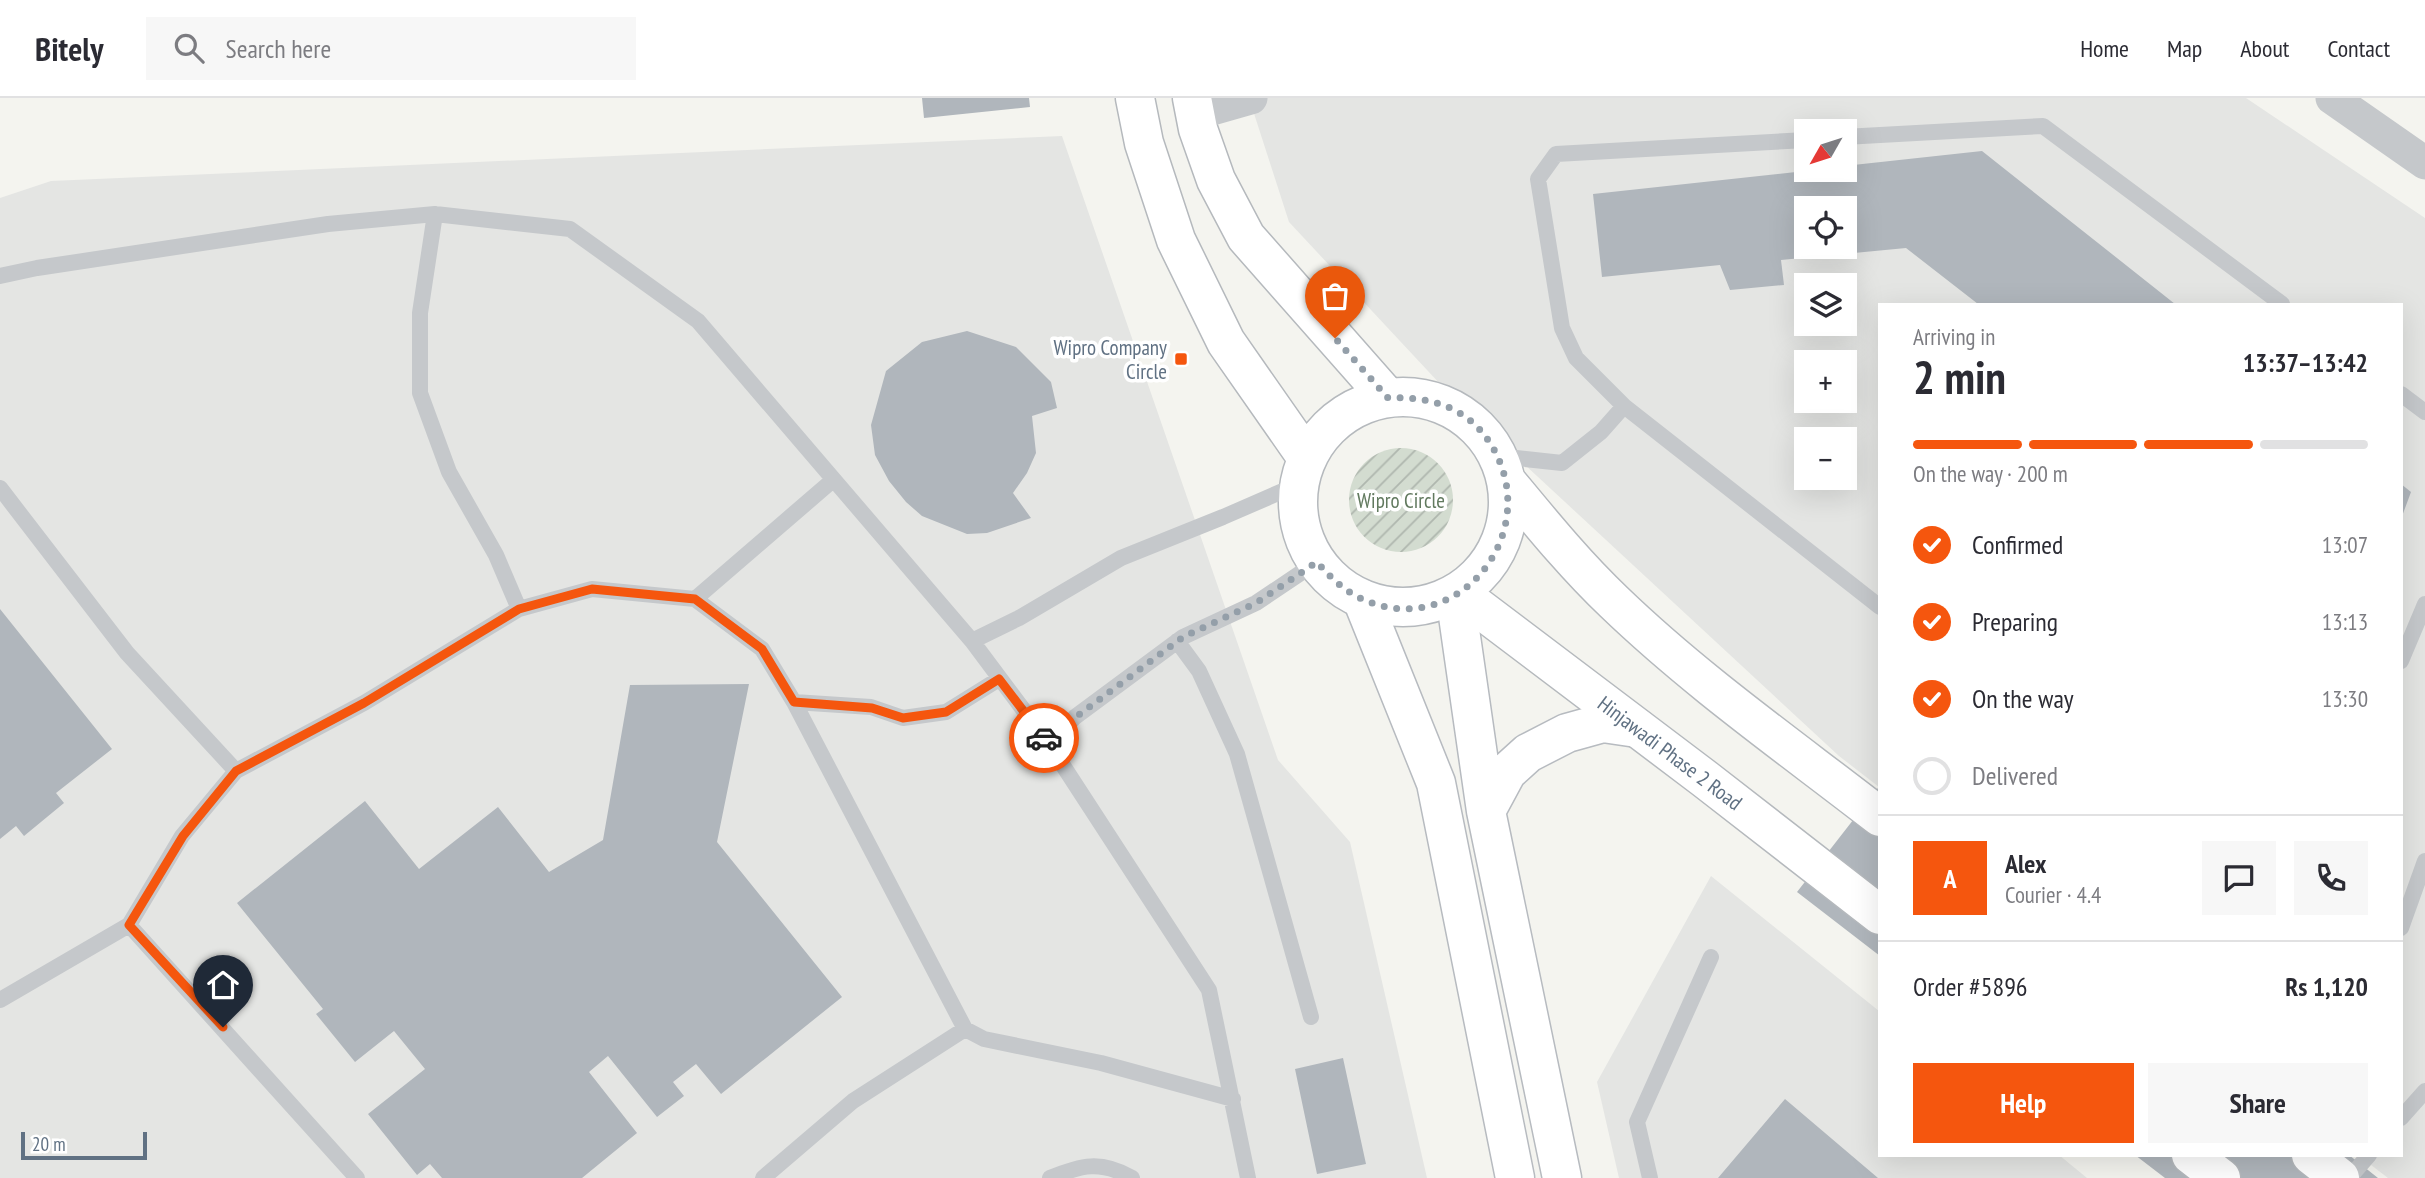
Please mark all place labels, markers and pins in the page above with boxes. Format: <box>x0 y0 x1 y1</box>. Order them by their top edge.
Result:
pin <box>1305 266 1365 338</box>
place label: Wipro Company Circle <box>1053 334 1167 385</box>
marker: Wipro Company Circle <box>1173 351 1189 367</box>
pin <box>193 955 253 1027</box>

